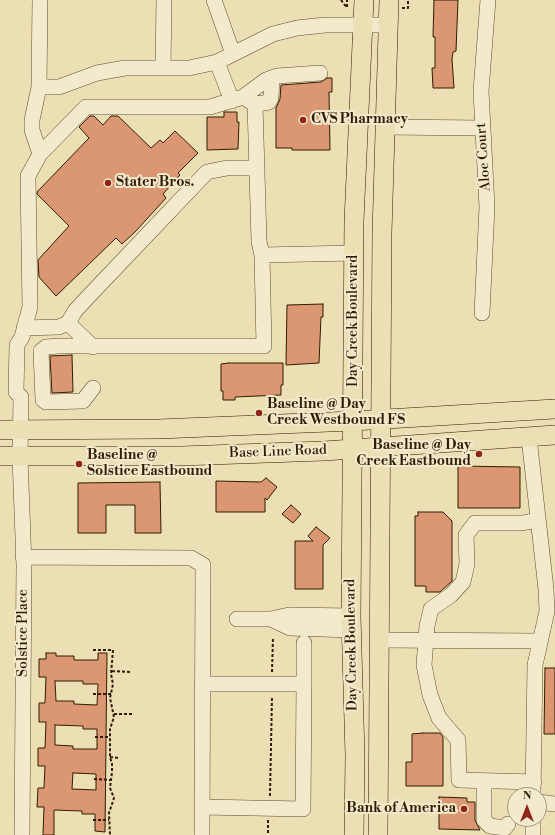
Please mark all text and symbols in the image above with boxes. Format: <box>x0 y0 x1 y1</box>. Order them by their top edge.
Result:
place label: CVS Pharmacy <box>311 112 408 128</box>
marker: CVS Pharmacy <box>298 115 308 125</box>
street label: Aloe Court <box>473 122 495 192</box>
place label: Stater Bros. <box>116 175 194 191</box>
marker: Stater Bros. <box>103 178 113 188</box>
street label: Day Creek Boulevard <box>346 255 362 387</box>
place label: Baseline @ Day Creek Westbound FS <box>267 397 405 430</box>
marker: Baseline @ Day Creek Westbound FS <box>254 408 264 418</box>
place label: Baseline @ Day Creek Eastbound <box>356 438 471 470</box>
street label: Base Line Road <box>229 442 327 462</box>
place label: Baseline @ Solstice Eastbound <box>87 448 212 480</box>
marker: Baseline @ Day Creek Eastbound <box>474 449 484 459</box>
marker: Baseline @ Solstice Eastbound <box>74 459 84 469</box>
street label: Day Creek Boulevard <box>342 579 362 711</box>
street label: Solstice Place <box>16 589 32 677</box>
north arrow <box>507 787 547 827</box>
text: N <box>523 789 531 803</box>
place label: Bank of America <box>346 801 456 817</box>
marker: Bank of America <box>459 804 469 814</box>

